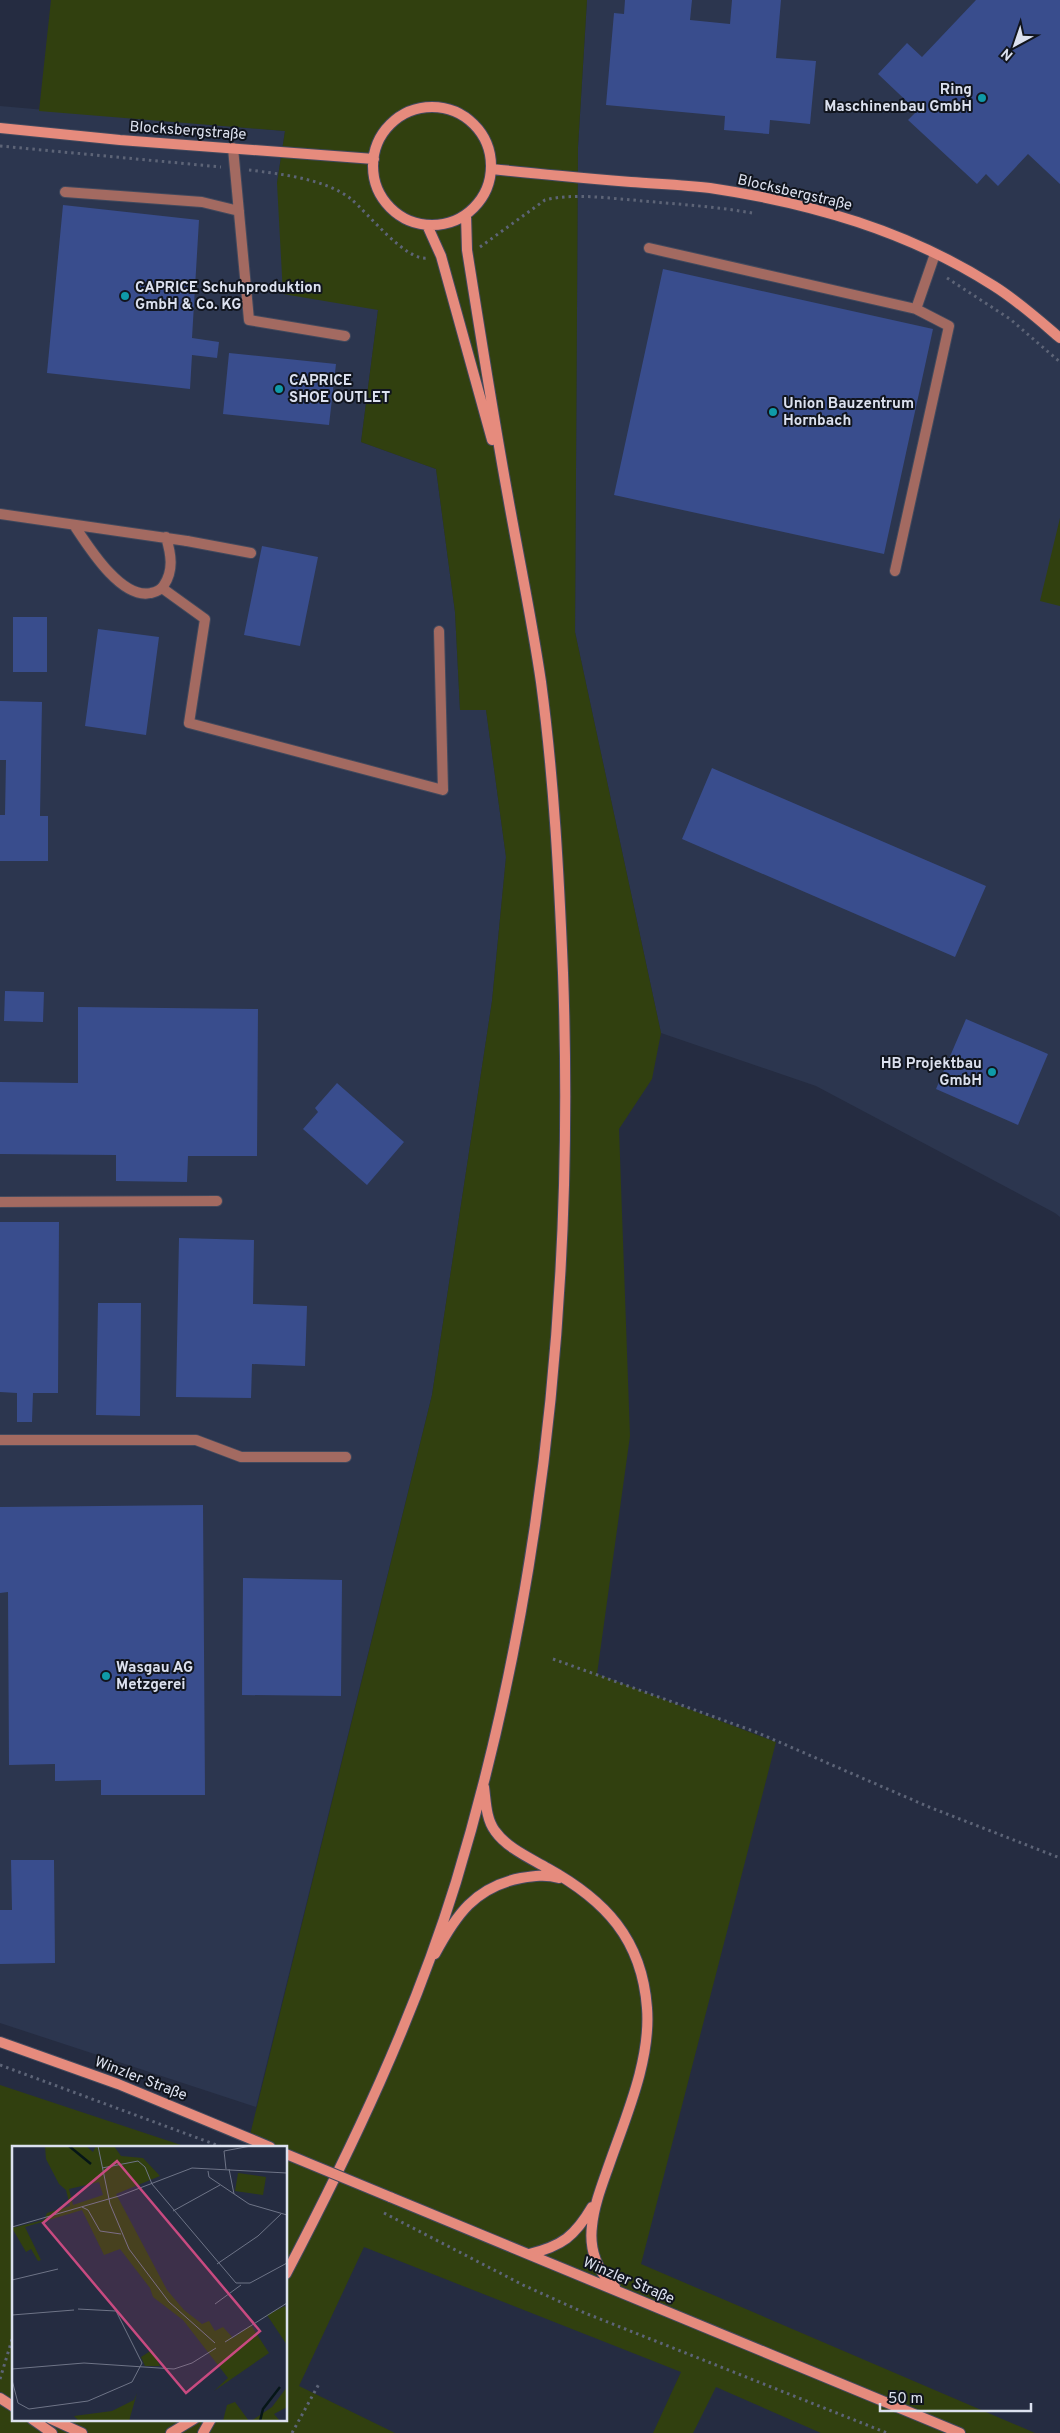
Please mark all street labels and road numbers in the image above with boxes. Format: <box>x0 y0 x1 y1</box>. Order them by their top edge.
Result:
street label: Blocksbergstraße <box>129 118 247 145</box>
street label: Blocksbergstraße <box>735 171 854 216</box>
street label: Winzler Straße <box>91 2053 189 2106</box>
street label: Winzler Straße <box>580 2254 677 2309</box>

